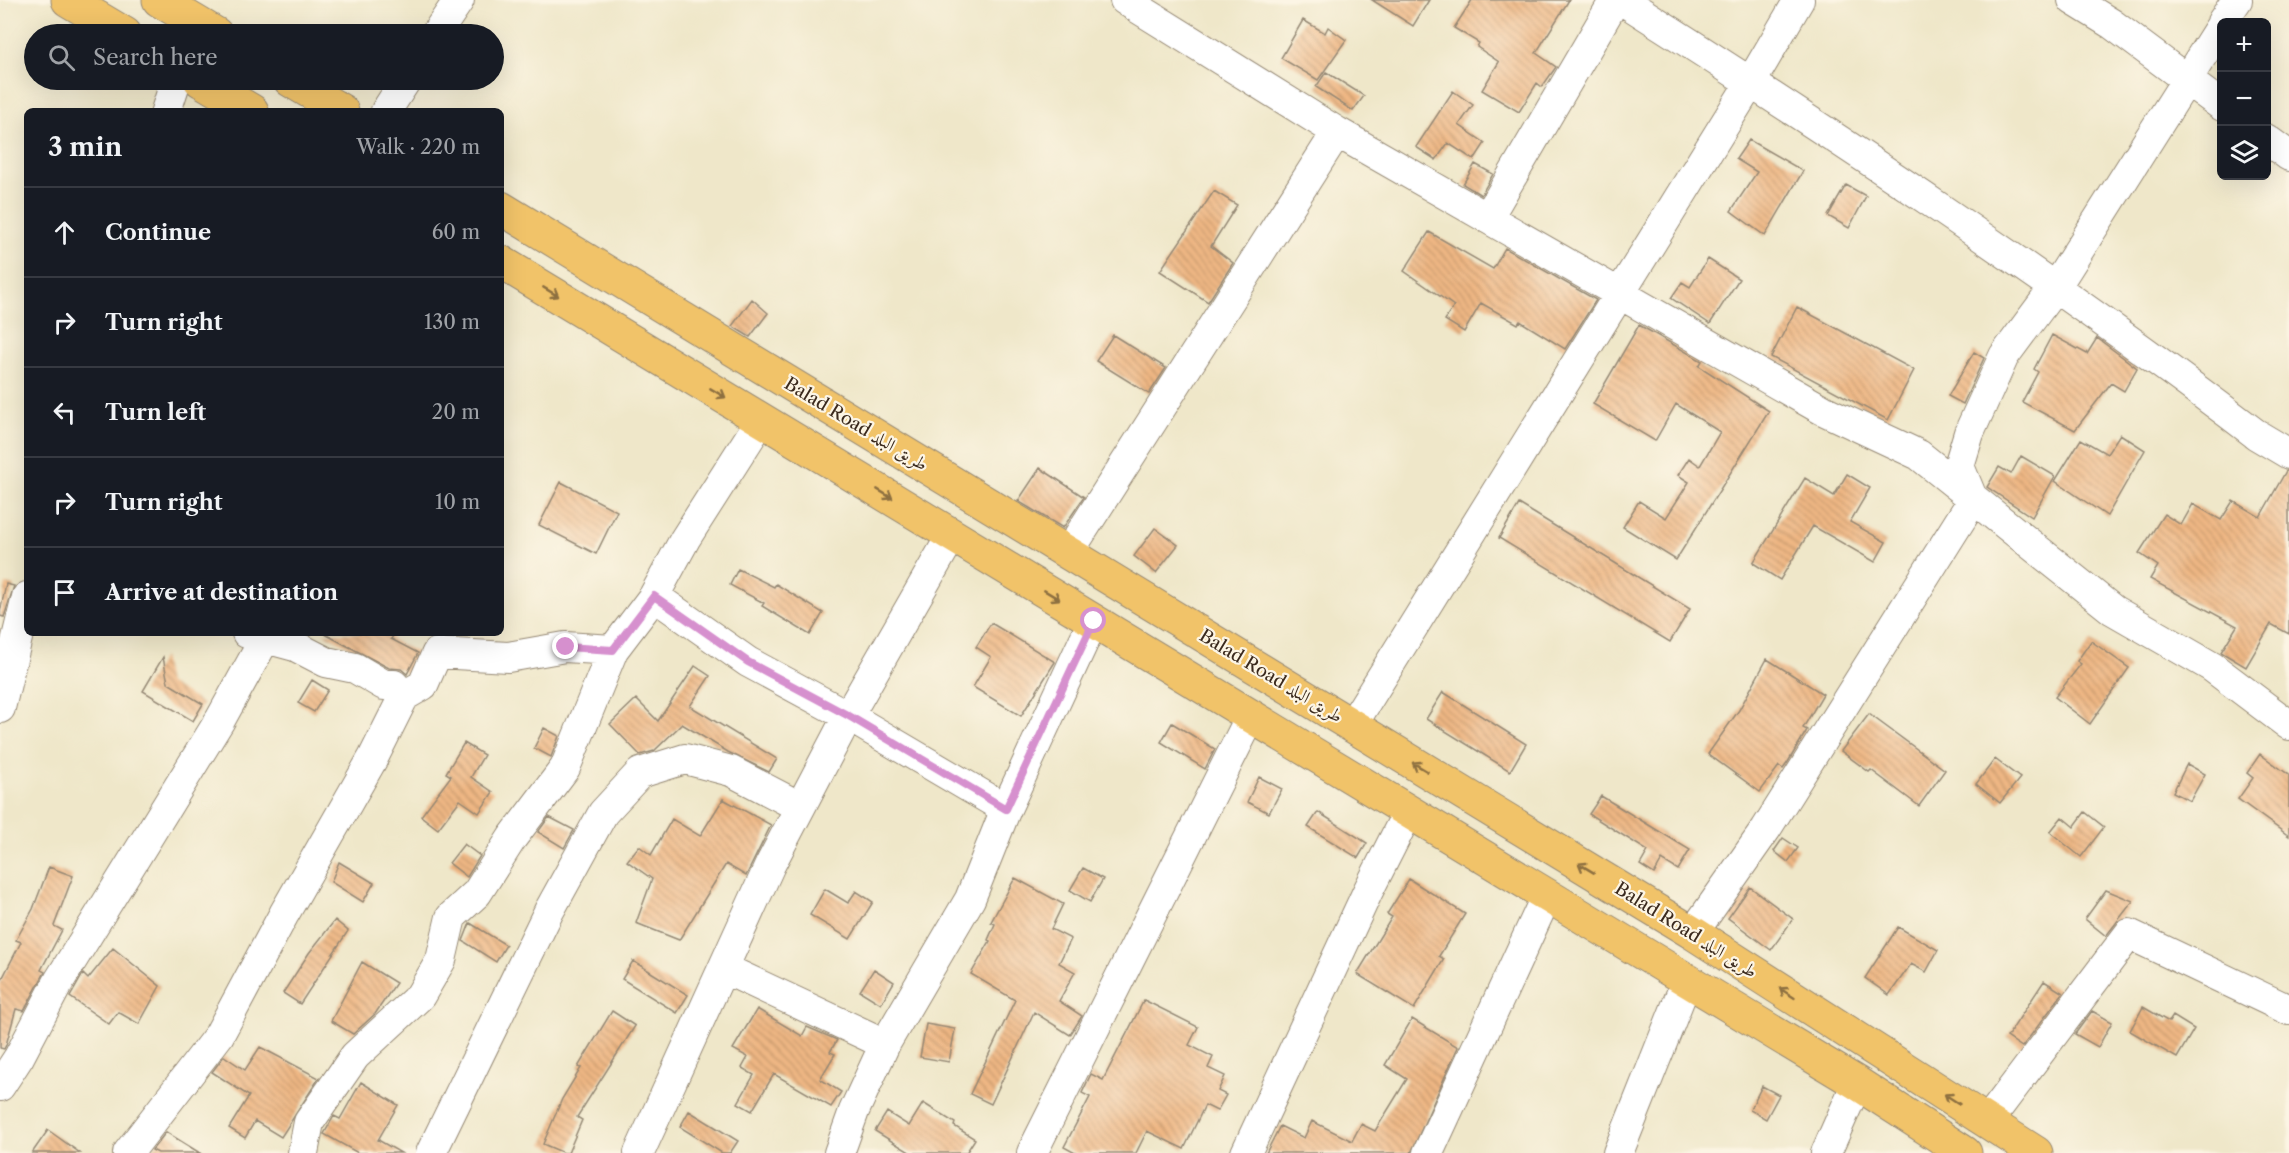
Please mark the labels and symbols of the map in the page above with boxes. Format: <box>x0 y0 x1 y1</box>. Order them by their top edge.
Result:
one-way arrow <box>542 287 559 299</box>
street label: Balad Road طريق البلد <box>780 373 932 476</box>
one-way arrow <box>709 388 726 400</box>
one-way arrow <box>876 489 893 501</box>
one-way arrow <box>1043 590 1060 602</box>
route start <box>1080 607 1106 633</box>
street label: Balad Road طريق البلد <box>1195 625 1347 728</box>
route end <box>552 633 578 659</box>
one-way arrow <box>1412 760 1429 772</box>
one-way arrow <box>1578 862 1595 874</box>
street label: Balad Road طريق البلد <box>1610 877 1761 983</box>
one-way arrow <box>1779 987 1796 1000</box>
one-way arrow <box>1943 1092 1960 1105</box>

